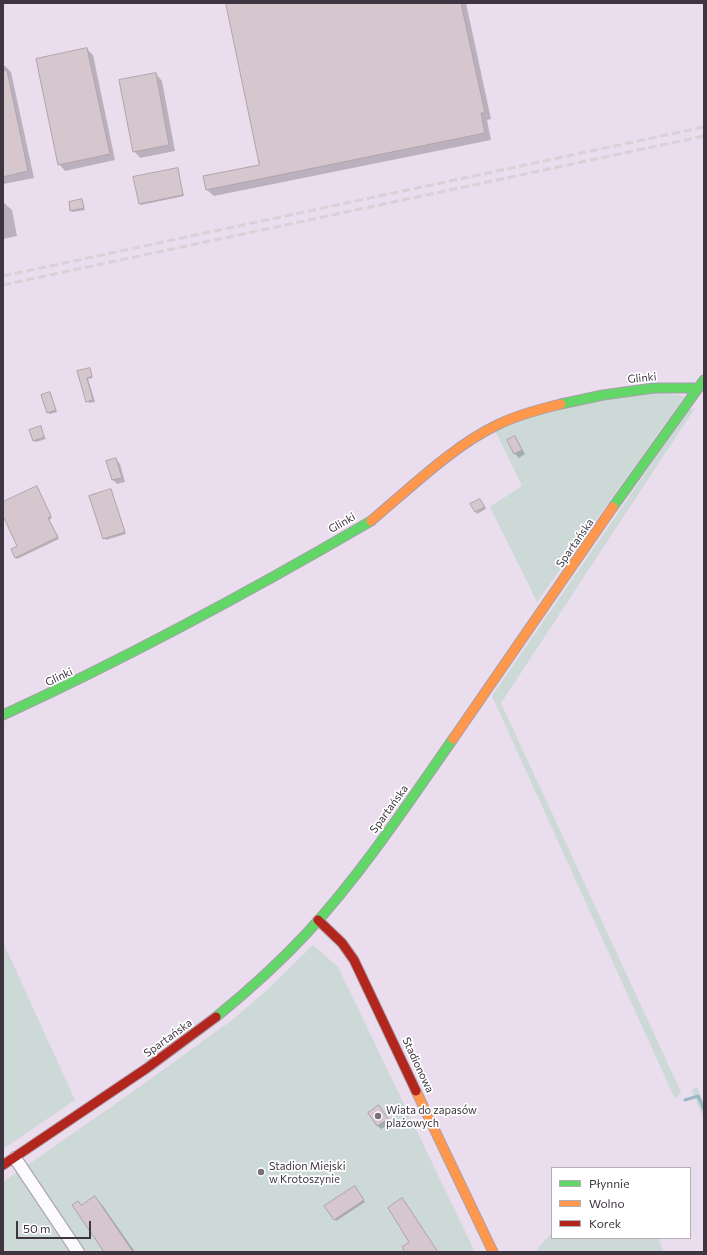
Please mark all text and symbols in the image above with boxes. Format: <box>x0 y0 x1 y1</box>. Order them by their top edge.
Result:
street label: Glinki <box>627 370 657 386</box>
street label: Glinki <box>326 510 358 536</box>
street label: Spartańska <box>553 516 597 570</box>
street label: Glinki <box>43 665 75 689</box>
street label: Spartańska <box>367 782 411 836</box>
street label: Spartańska <box>141 1016 195 1060</box>
street label: Stadionowa <box>399 1035 437 1095</box>
place label: Wiata do zapasów plażowych <box>386 1103 477 1129</box>
marker: Wiata do zapasów plażowych <box>373 1111 383 1121</box>
place label: Stadion Miejski w Krotoszynie <box>269 1159 346 1185</box>
marker: Stadion Miejski w Krotoszynie <box>256 1167 266 1177</box>
legend <box>551 1167 691 1239</box>
text: Płynnie <box>589 1176 630 1190</box>
text: Wolno <box>589 1196 625 1210</box>
scale bar <box>18 1213 93 1239</box>
text: Korek <box>589 1216 621 1230</box>
text: 50 m <box>23 1221 51 1235</box>

